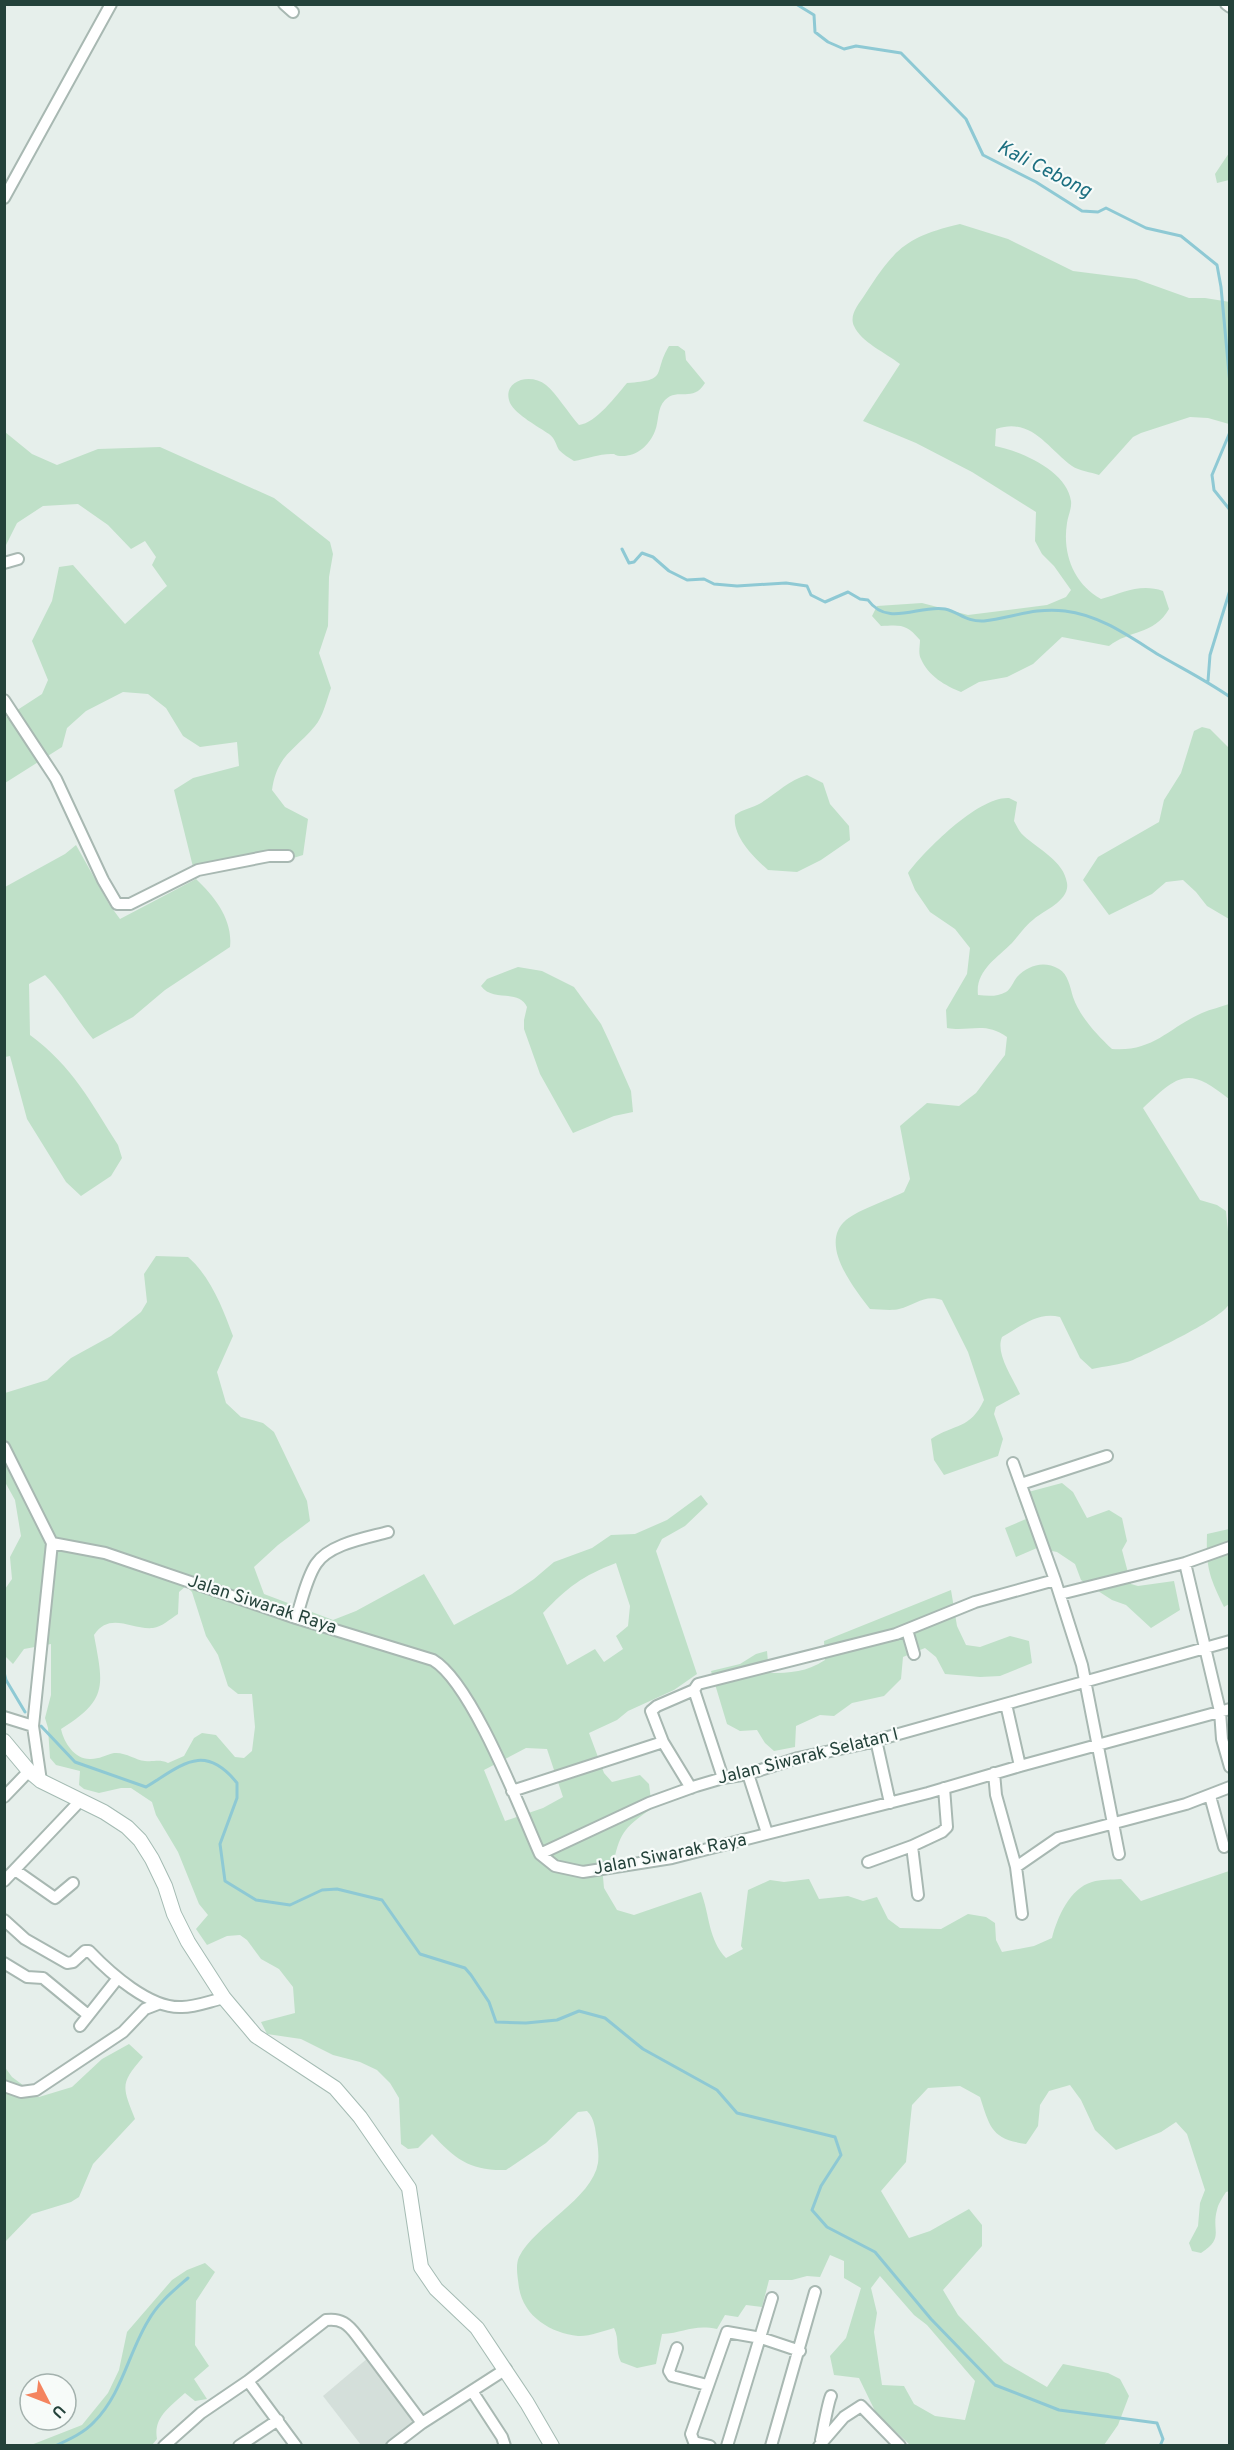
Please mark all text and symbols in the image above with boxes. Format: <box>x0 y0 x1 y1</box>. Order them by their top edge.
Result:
water label: Kali Cebong <box>992 135 1097 205</box>
street label: Jalan Siwarak Raya <box>184 1570 340 1640</box>
street label: Jalan Siwarak Selatan I <box>715 1723 901 1791</box>
street label: Jalan Siwarak Raya <box>591 1829 749 1881</box>
north arrow <box>18 2372 78 2432</box>
text: U <box>46 2400 69 2422</box>

